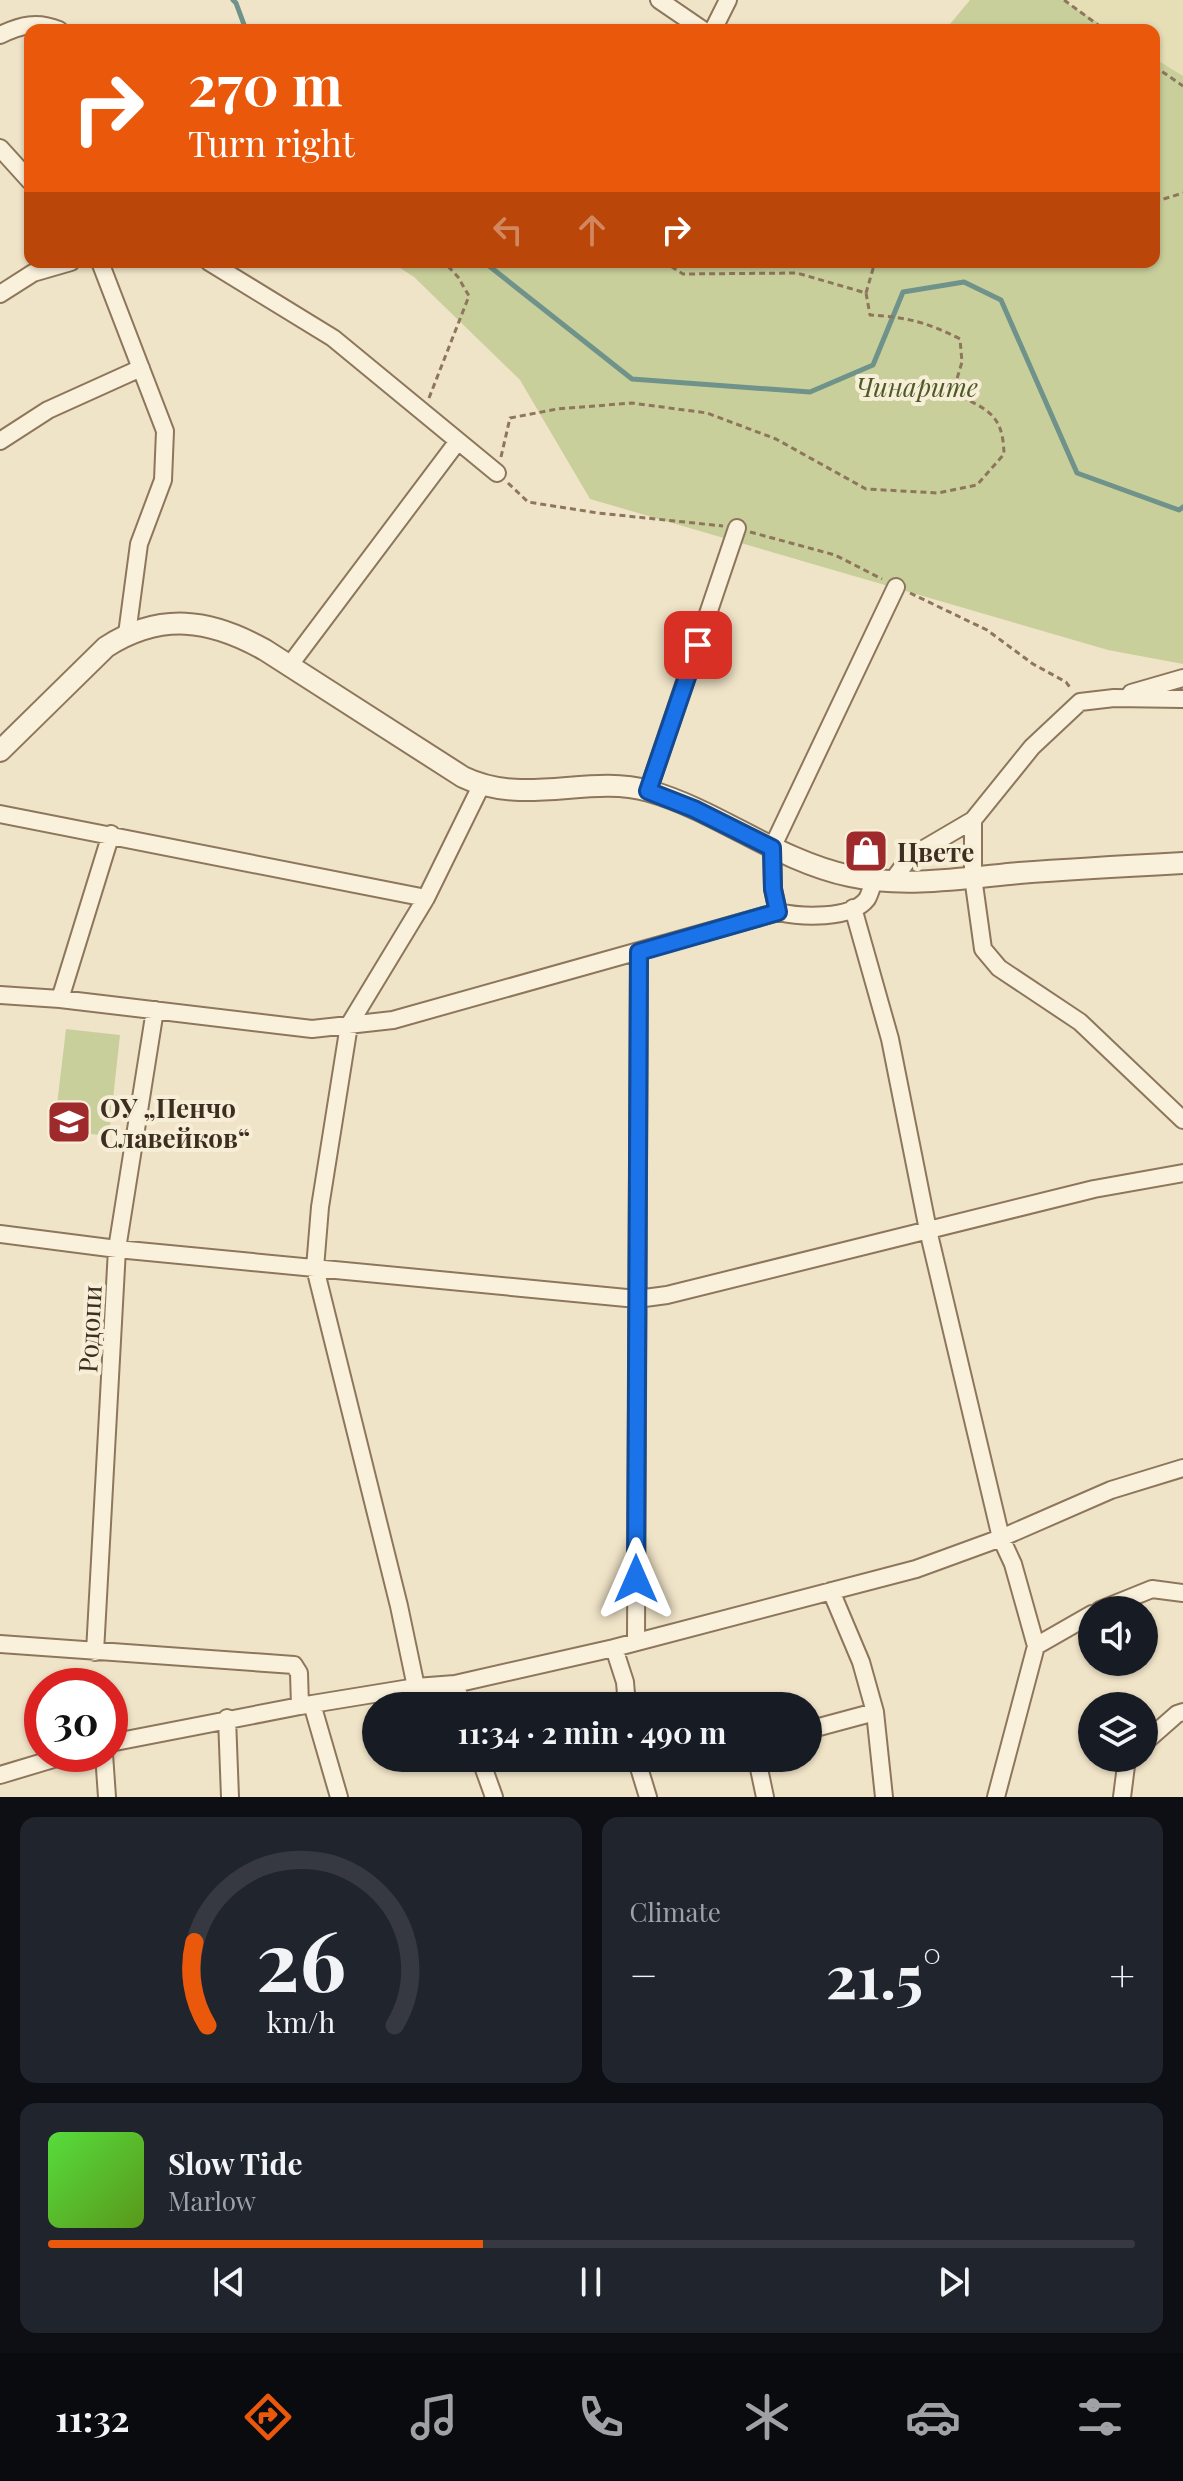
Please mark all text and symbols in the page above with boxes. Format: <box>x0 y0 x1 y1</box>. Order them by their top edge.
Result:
text: 270 m <box>188 46 343 121</box>
icon: right <box>56 56 160 160</box>
text: Turn right <box>188 118 355 166</box>
icon: left <box>486 208 530 252</box>
icon: ahead <box>570 208 614 252</box>
icon: right <box>654 208 698 252</box>
park label: Чинарите <box>856 369 978 404</box>
pin <box>664 611 732 679</box>
icon: arrive <box>676 623 720 667</box>
shop icon: Цвете <box>842 827 890 875</box>
place label: Цвете <box>897 834 974 869</box>
place label: ОУ „Пенчо Славейков“ <box>100 1090 250 1155</box>
school or university icon: ОУ „Пенчо Славейков“ <box>45 1098 93 1146</box>
street label: Родопи <box>69 1284 109 1374</box>
position arrow <box>594 1537 678 1621</box>
map controls <box>1078 1596 1158 1772</box>
button: sound <box>1078 1596 1158 1676</box>
speed limit sign: 30 <box>24 1668 128 1772</box>
button: layers <box>1078 1692 1158 1772</box>
text: 11:34 · 2 min · 490 m <box>458 1712 726 1752</box>
text: Climate <box>630 1894 721 1929</box>
text: 26 <box>256 1902 346 2013</box>
text: 21.5° <box>826 1934 941 2014</box>
text: − <box>630 1944 658 2003</box>
text: + <box>1109 1944 1135 2003</box>
text: km/h <box>266 2002 335 2040</box>
text: Slow Tide <box>168 2143 303 2183</box>
text: Marlow <box>168 2183 256 2218</box>
icon: previous <box>207 2260 251 2304</box>
icon: pause <box>569 2260 613 2304</box>
icon: next <box>932 2260 976 2304</box>
icon: directions <box>240 2389 296 2445</box>
icon: music <box>406 2389 462 2445</box>
icon: phone <box>573 2389 629 2445</box>
icon: climate <box>739 2389 795 2445</box>
icon: car <box>905 2389 961 2445</box>
icon: filters <box>1072 2389 1128 2445</box>
text: 11:32 <box>55 2393 130 2441</box>

